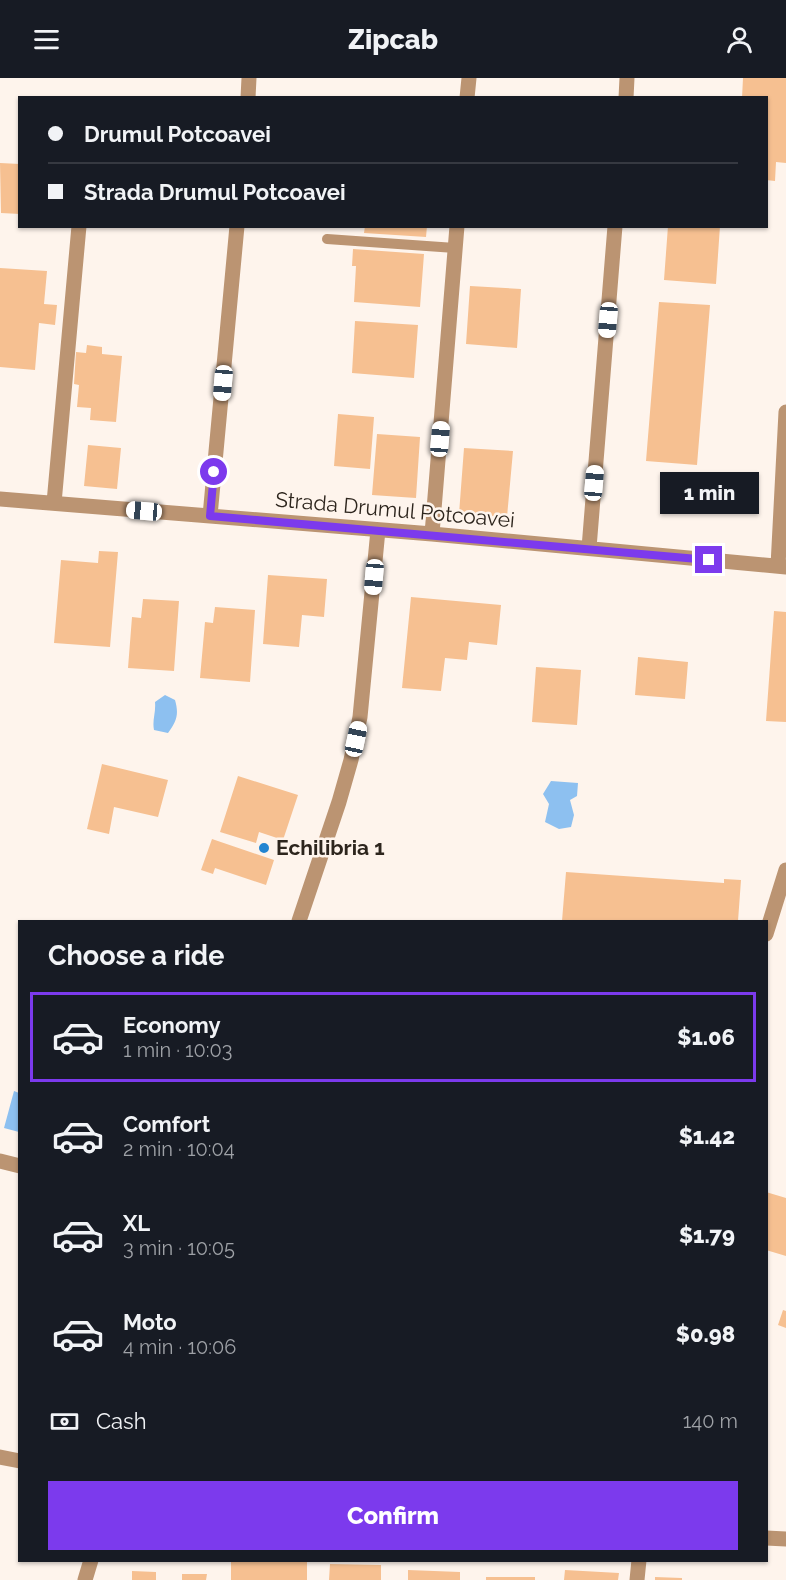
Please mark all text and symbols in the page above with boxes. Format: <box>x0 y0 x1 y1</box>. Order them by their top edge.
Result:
icon: menu <box>30 23 63 56</box>
icon: person <box>723 23 756 56</box>
text: Zipcab <box>348 24 438 55</box>
text: Drumul Potcoavei <box>84 121 271 147</box>
text: Strada Drumul Potcoavei <box>84 179 346 205</box>
car <box>597 301 619 339</box>
car <box>212 364 234 402</box>
car <box>429 420 451 458</box>
route start <box>200 458 227 485</box>
car <box>583 464 605 502</box>
callout: 1 min <box>660 473 758 515</box>
text: 1 min <box>684 481 735 505</box>
street label: Strada Drumul Potcoavei <box>274 487 516 532</box>
car <box>125 500 163 522</box>
route end <box>695 546 722 573</box>
car <box>363 558 385 596</box>
car <box>343 720 369 758</box>
place label: Echilibria 1 <box>276 835 385 860</box>
marker: Echilibria 1 <box>257 841 271 855</box>
text: Choose a ride <box>48 940 224 971</box>
icon: car <box>51 1010 105 1064</box>
text: Economy <box>123 1012 221 1038</box>
text: $1.06 <box>677 1024 735 1050</box>
text: 1 min · 10:03 <box>123 1038 233 1062</box>
icon: car <box>51 1109 105 1163</box>
text: Comfort <box>123 1111 210 1137</box>
text: $1.42 <box>679 1123 735 1149</box>
text: 2 min · 10:04 <box>123 1137 235 1161</box>
icon: car <box>51 1208 105 1262</box>
text: XL <box>123 1210 150 1236</box>
text: $1.79 <box>679 1222 735 1248</box>
text: 3 min · 10:05 <box>123 1236 235 1260</box>
icon: car <box>51 1307 105 1361</box>
text: Moto <box>123 1309 177 1335</box>
text: $0.98 <box>676 1321 735 1347</box>
text: 4 min · 10:06 <box>123 1335 236 1359</box>
icon: cash <box>48 1405 81 1438</box>
text: Cash <box>96 1408 147 1434</box>
text: 140 m <box>683 1409 738 1433</box>
button: Confirm <box>48 1481 738 1550</box>

